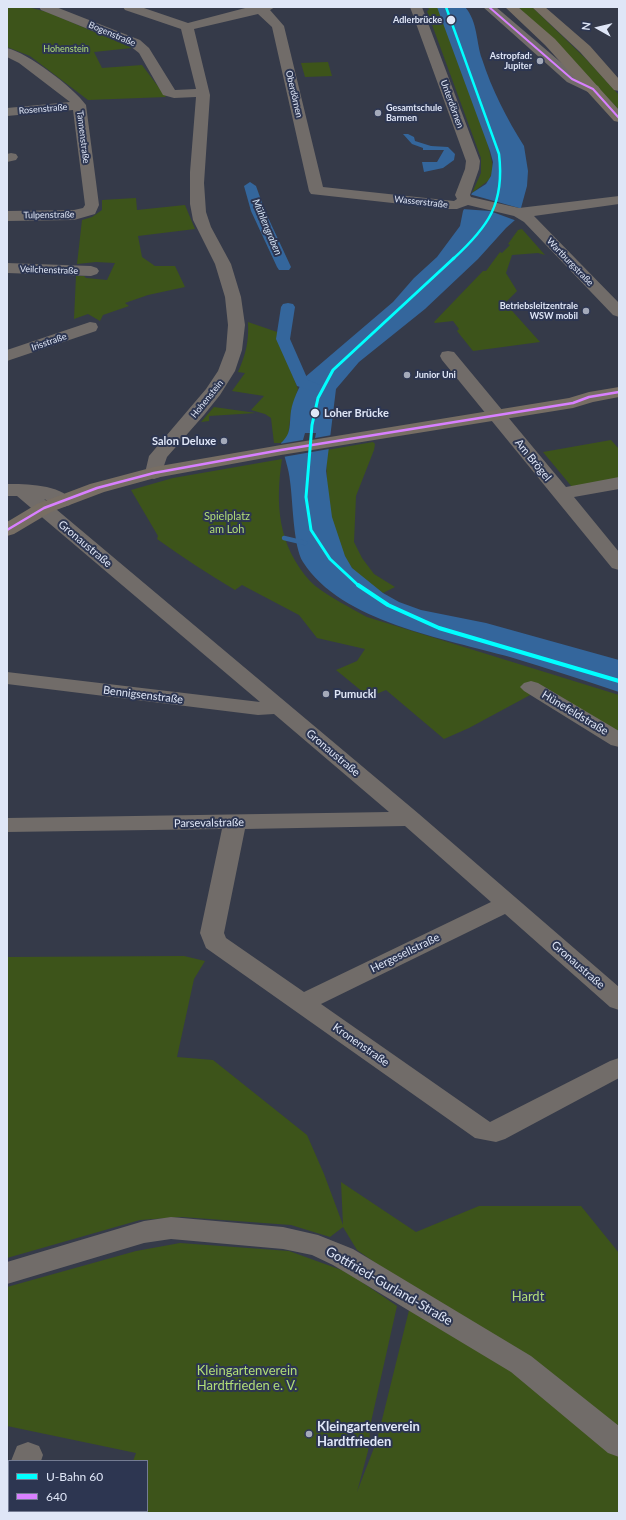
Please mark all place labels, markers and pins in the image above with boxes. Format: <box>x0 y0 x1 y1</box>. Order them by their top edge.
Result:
marker: Adlerbrücke <box>445 14 457 26</box>
place label: Adlerbrücke <box>393 15 442 25</box>
place label: Astropfad: Jupiter <box>490 51 532 72</box>
marker: Astropfad: Jupiter <box>535 56 545 66</box>
place label: Gesamtschule Barmen <box>386 103 442 124</box>
marker: Gesamtschule Barmen <box>373 108 383 118</box>
place label: Betriebsleitzentrale WSW mobil <box>500 301 578 322</box>
marker: Betriebsleitzentrale WSW mobil <box>581 306 591 316</box>
marker: Junior Uni <box>402 370 412 380</box>
place label: Junior Uni <box>415 370 456 380</box>
place label: Loher Brücke <box>324 406 389 420</box>
marker: Loher Brücke <box>309 407 321 419</box>
place label: Salon Deluxe <box>152 434 216 448</box>
marker: Salon Deluxe <box>219 436 229 446</box>
place label: Pumuckl <box>334 687 376 701</box>
marker: Pumuckl <box>321 689 331 699</box>
place label: Kleingartenverein Hardtfrieden <box>317 1419 420 1450</box>
marker: Kleingartenverein Hardtfrieden <box>304 1429 314 1439</box>

